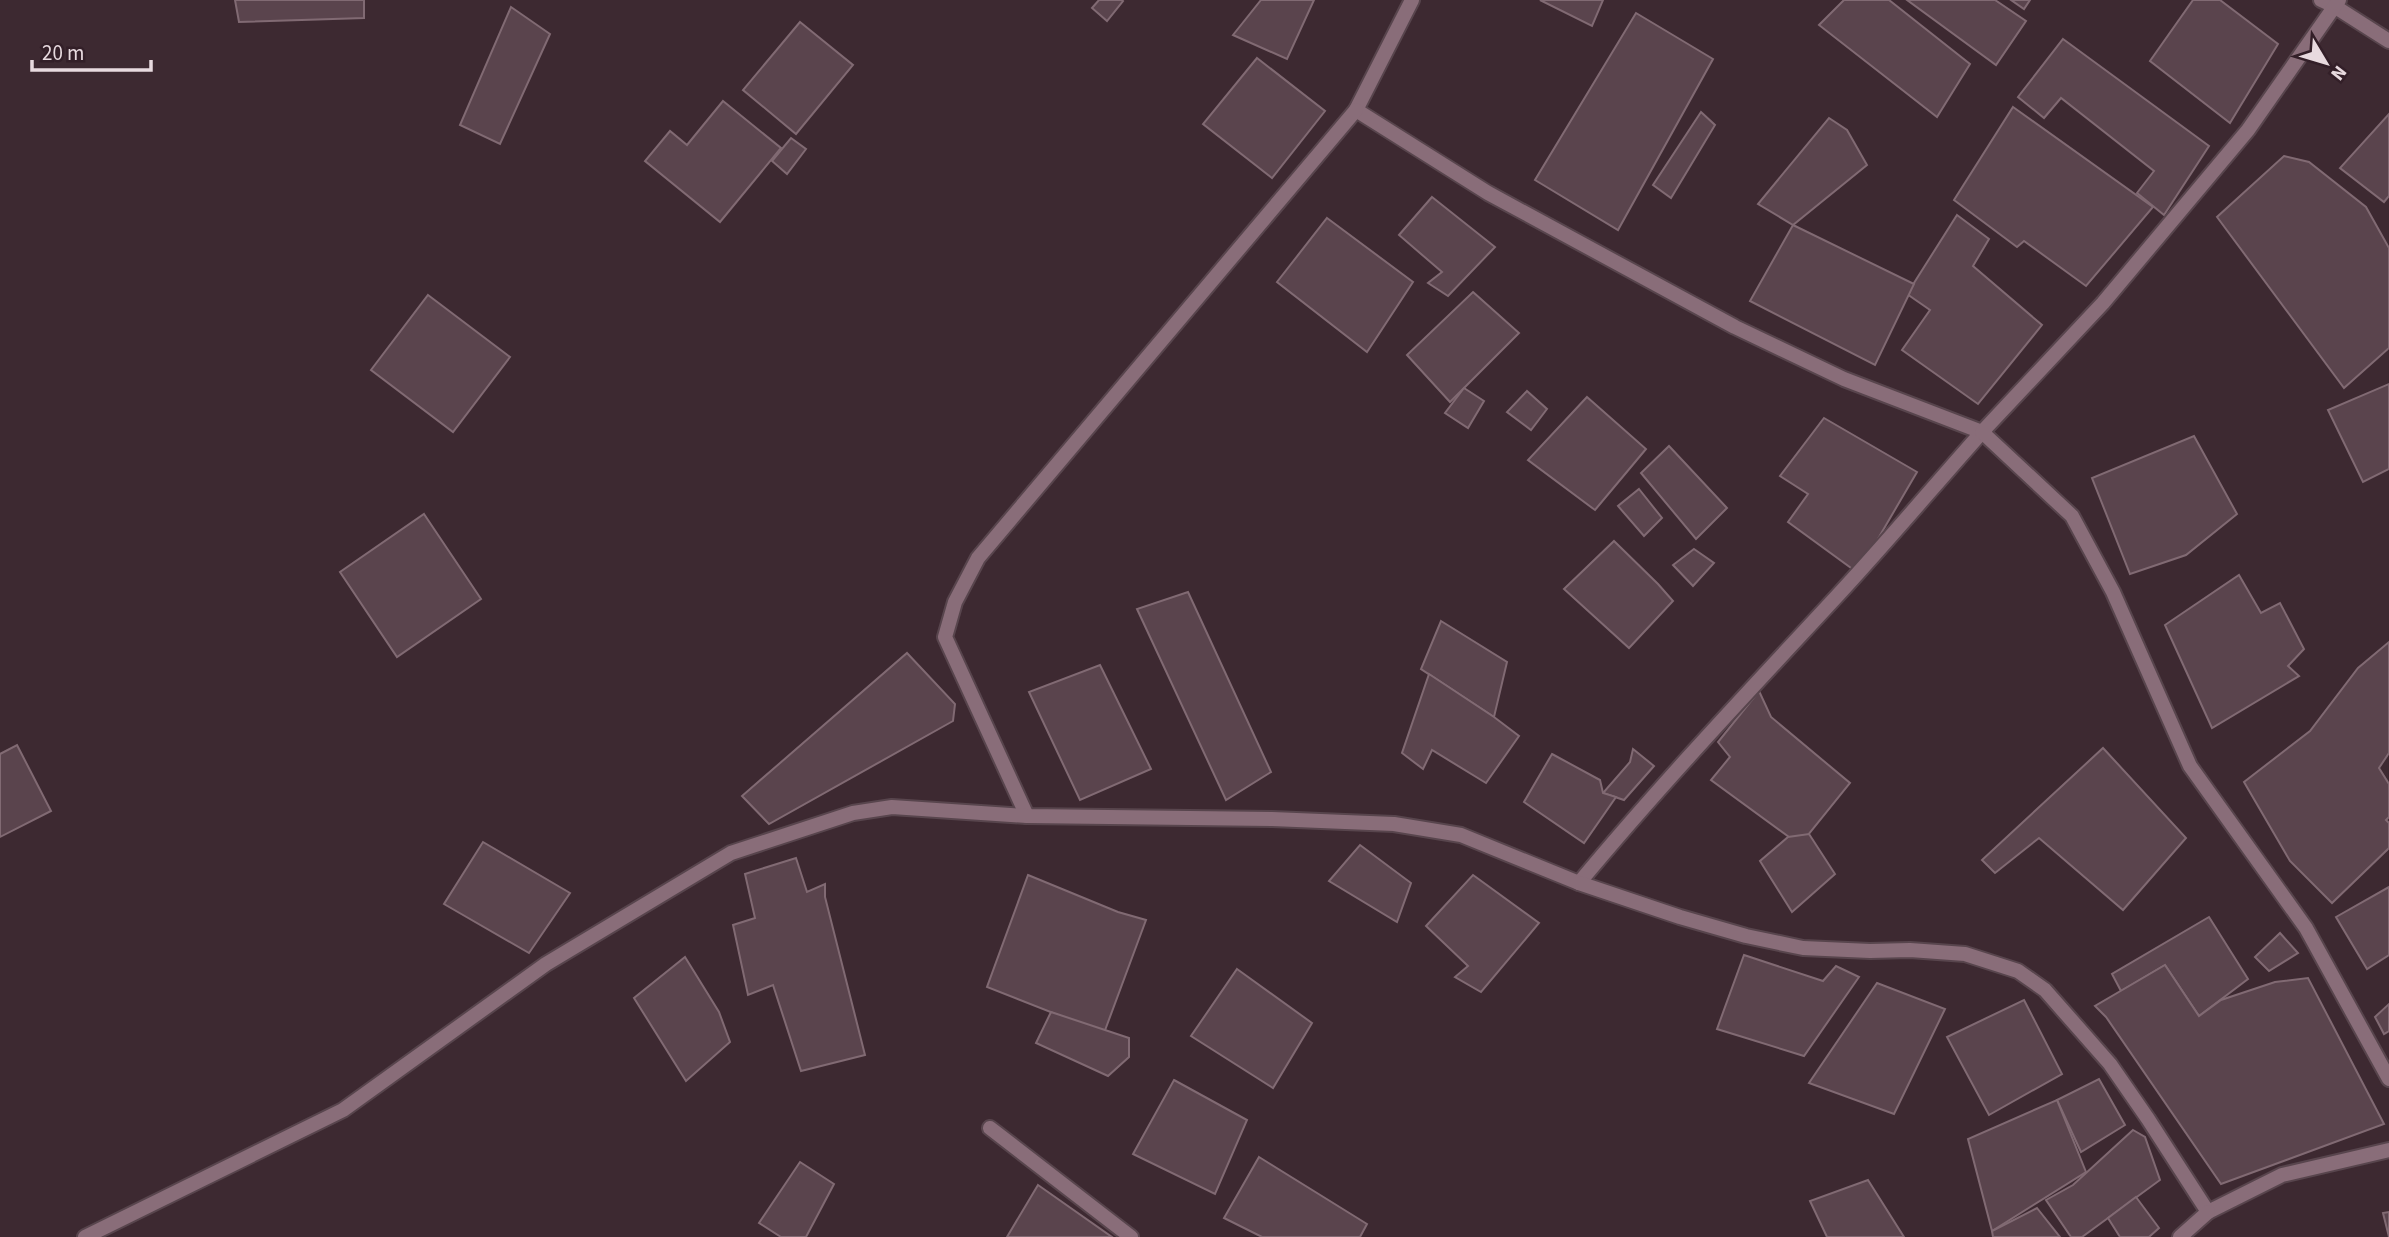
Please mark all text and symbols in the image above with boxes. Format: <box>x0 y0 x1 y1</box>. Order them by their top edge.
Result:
scale bar <box>32 28 150 72</box>
north arrow <box>2291 28 2361 98</box>
text: 20 m <box>42 38 84 68</box>
text: N <box>2324 59 2353 86</box>

